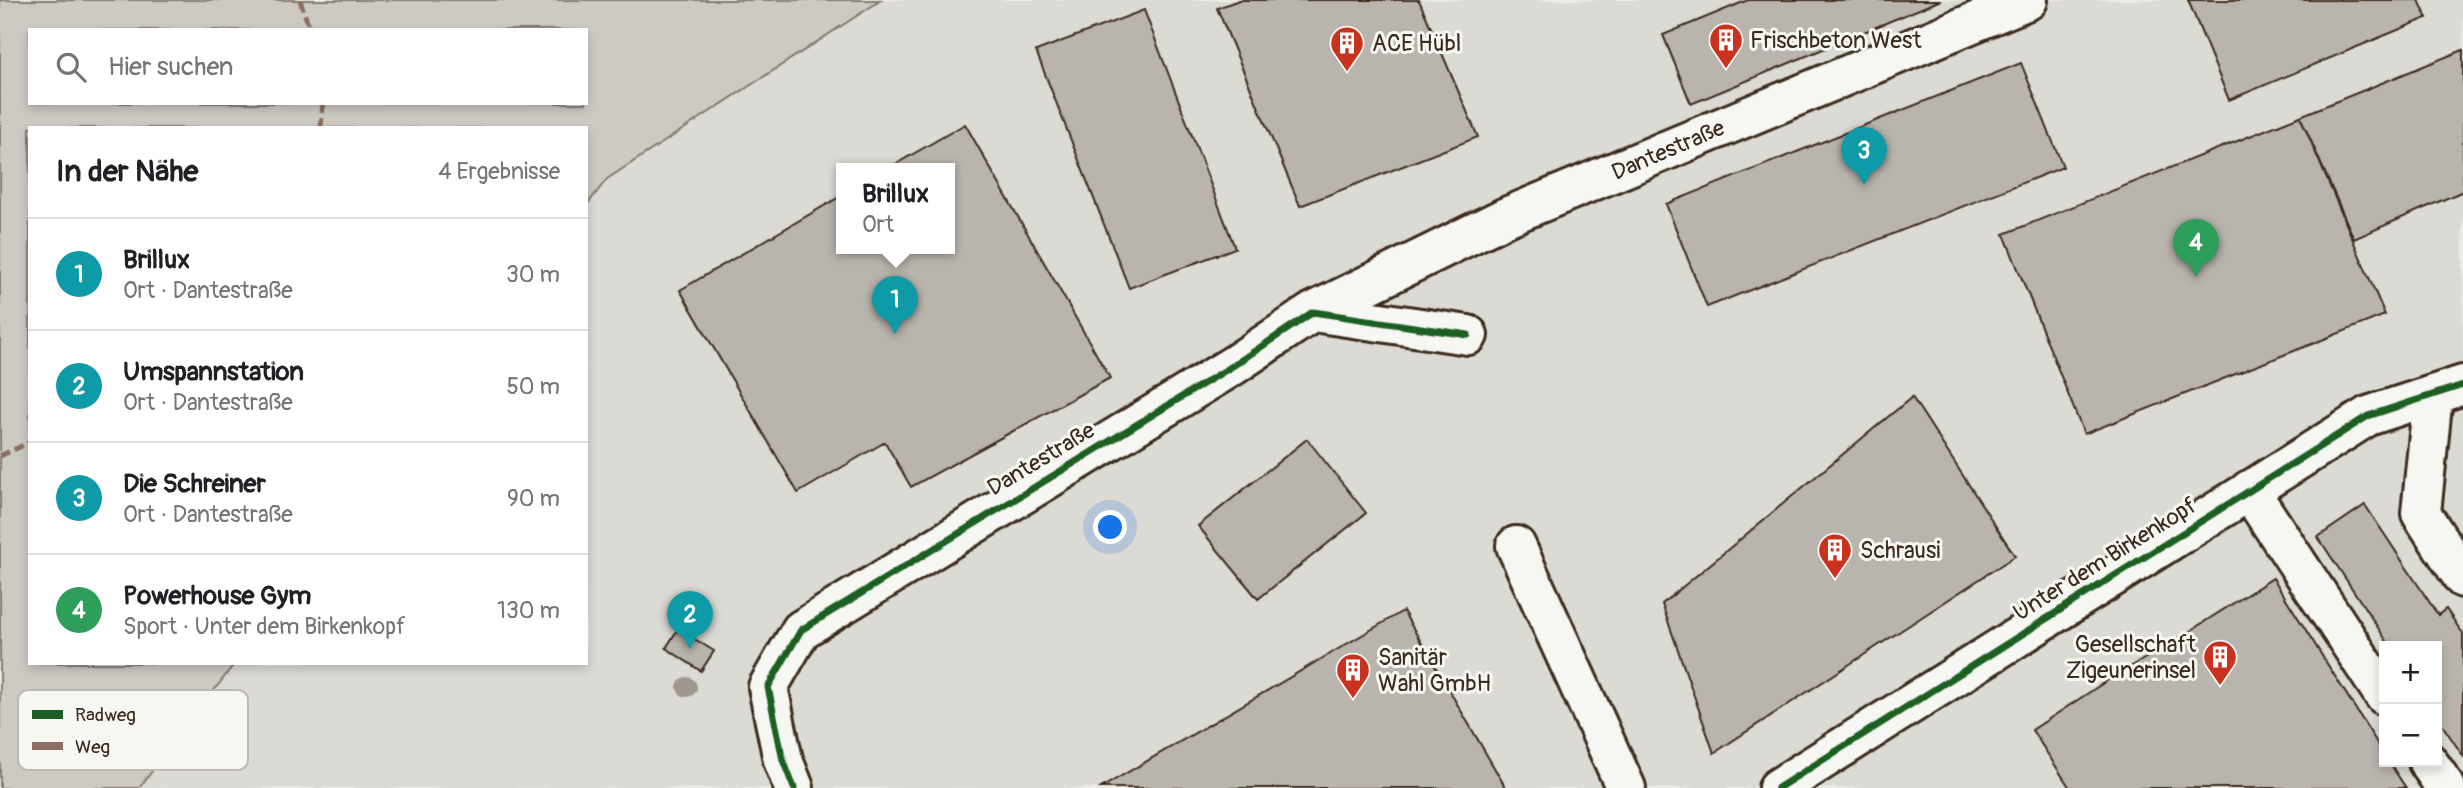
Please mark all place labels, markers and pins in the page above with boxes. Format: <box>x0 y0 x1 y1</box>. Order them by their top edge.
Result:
building icon: Frischbeton West <box>1707 21 1745 70</box>
building icon: ACE Hübl <box>1328 24 1366 73</box>
place label: Frischbeton West <box>1750 26 1922 55</box>
place label: ACE Hübl <box>1372 29 1461 58</box>
pin: 3 <box>1841 127 1887 185</box>
pin: 4 <box>2173 219 2219 277</box>
pin: 1 <box>872 276 918 334</box>
building icon: Schrausi <box>1816 531 1854 580</box>
place label: Schrausi <box>1860 536 1940 565</box>
pin: 2 <box>667 591 713 649</box>
place label: Gesellschaft Zigeunerinsel <box>2066 630 2197 685</box>
building icon: Gesellschaft Zigeunerinsel <box>2201 638 2239 687</box>
place label: Sanitär Wahl GmbH <box>1378 643 1491 698</box>
building icon: Sanitär Wahl GmbH <box>1334 651 1372 700</box>

